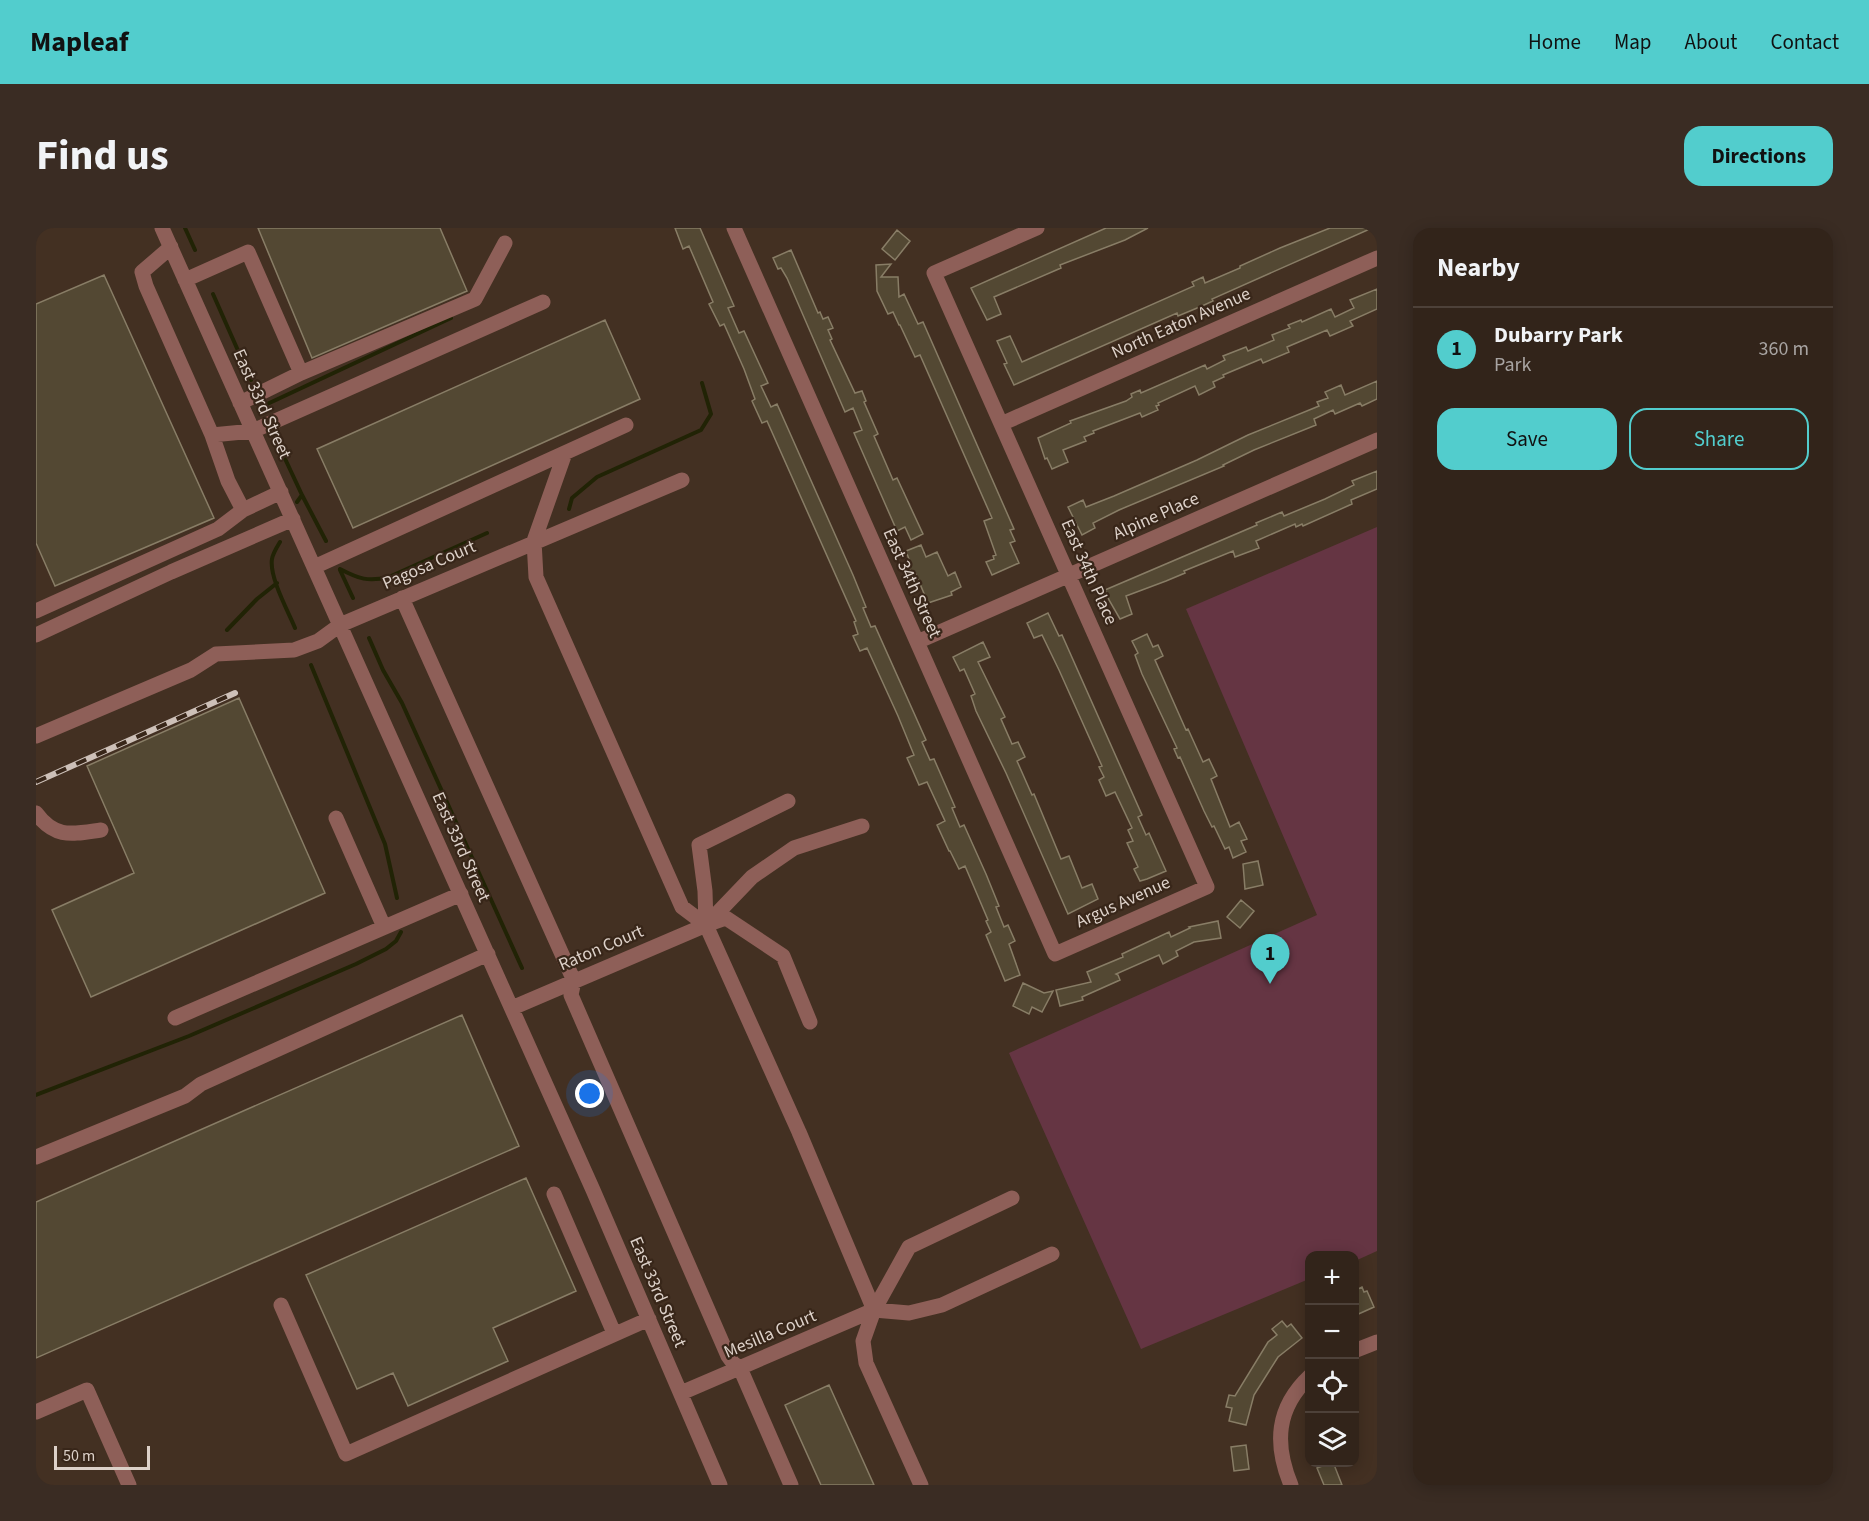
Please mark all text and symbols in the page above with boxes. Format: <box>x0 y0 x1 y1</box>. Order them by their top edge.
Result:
text: Mapleaf <box>30 22 129 62</box>
text: Home <box>1528 27 1581 57</box>
text: Map <box>1614 27 1652 57</box>
text: About <box>1685 27 1737 57</box>
text: Contact <box>1770 27 1839 57</box>
text: Find us <box>36 126 169 186</box>
button: Directions <box>1684 126 1833 186</box>
text: Nearby <box>1437 249 1520 286</box>
street label: North Eaton Avenue <box>1107 281 1255 365</box>
text: Dubarry Park <box>1494 319 1623 351</box>
text: 1 <box>1451 335 1462 363</box>
text: 360 m <box>1759 335 1809 363</box>
street label: East 33rd Street <box>227 345 297 463</box>
text: Park <box>1494 351 1531 379</box>
button: Save <box>1437 408 1617 470</box>
button: Share <box>1629 408 1809 470</box>
street label: Alpine Place <box>1109 486 1203 546</box>
street label: East 34th Place <box>1055 515 1124 629</box>
street label: East 34th Street <box>877 524 947 642</box>
street label: Pagosa Court <box>378 534 480 596</box>
street label: East 33rd Street <box>426 788 496 906</box>
street label: Argus Avenue <box>1072 870 1174 934</box>
street label: Raton Court <box>555 919 647 977</box>
pin: 1 <box>1250 934 1290 984</box>
your location <box>575 1079 604 1108</box>
street label: East 33rd Street <box>623 1233 693 1351</box>
map controls <box>1305 1251 1359 1467</box>
button: + <box>1305 1251 1359 1305</box>
street label: Mesilla Court <box>720 1303 820 1365</box>
button: − <box>1305 1305 1359 1359</box>
button: locate <box>1305 1359 1359 1413</box>
button: layers <box>1305 1413 1359 1467</box>
scale bar <box>54 1443 150 1470</box>
text: 50 m <box>63 1445 95 1467</box>

